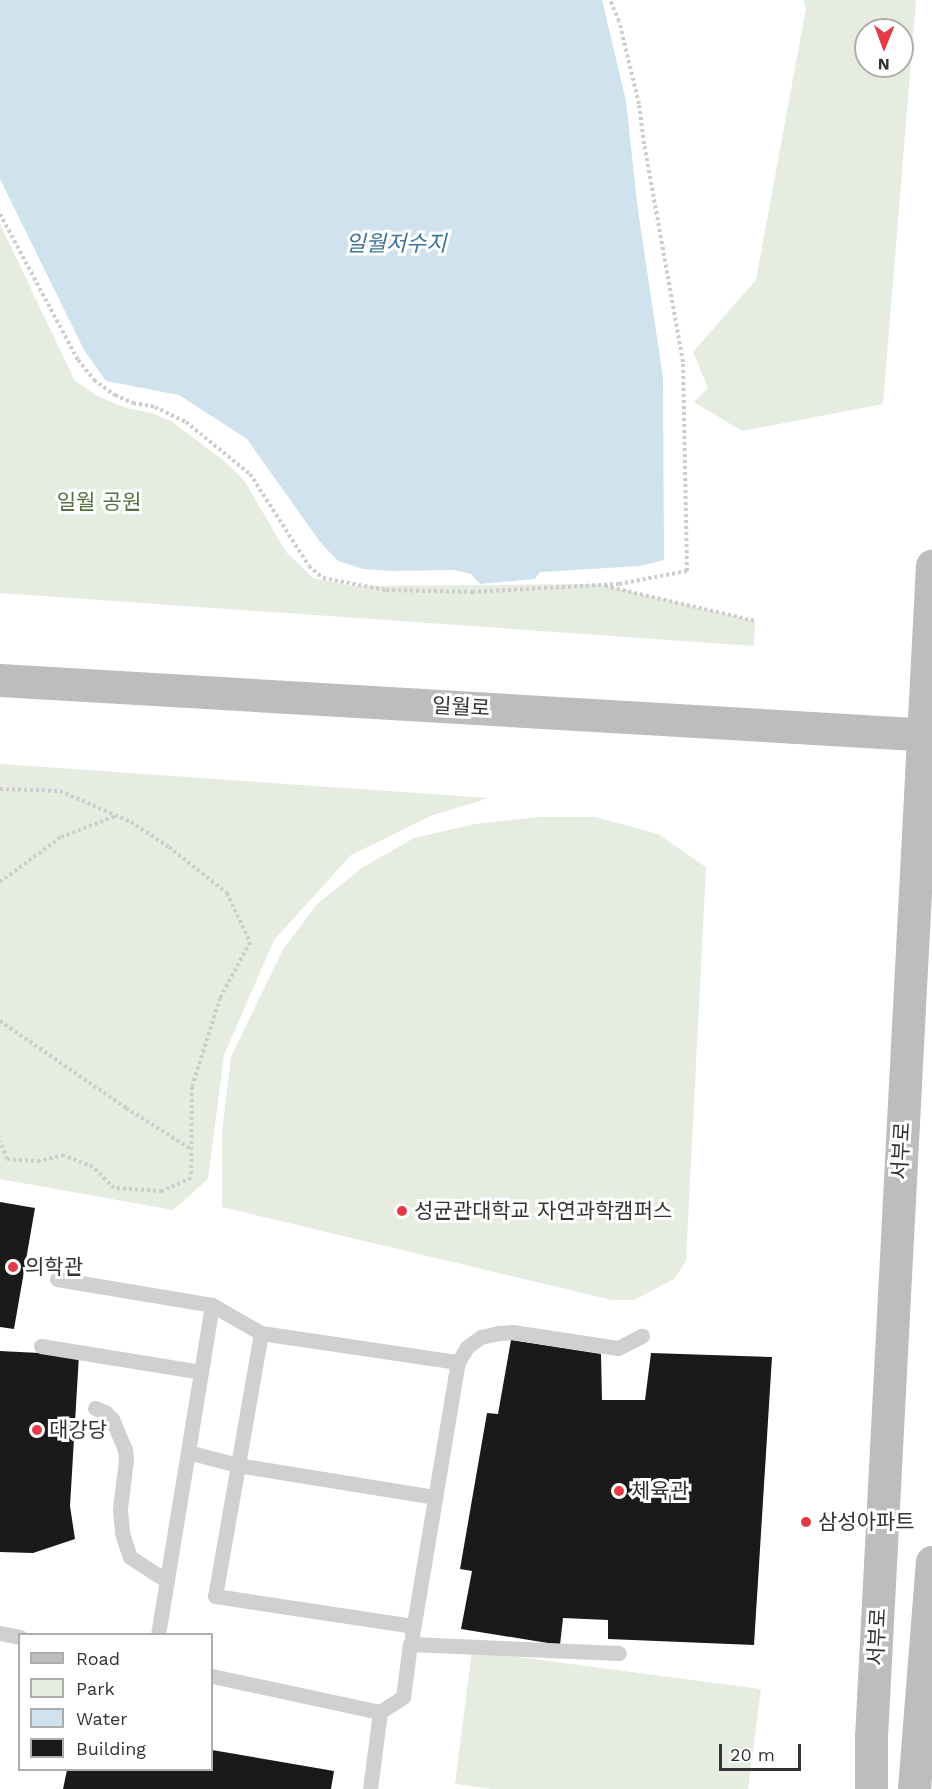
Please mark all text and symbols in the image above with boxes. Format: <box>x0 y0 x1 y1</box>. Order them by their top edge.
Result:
north arrow <box>854 18 914 78</box>
text: N <box>878 55 890 74</box>
water label: 일월저수지 <box>345 231 447 257</box>
park label: 일월 공원 <box>57 489 141 515</box>
street label: 일월로 <box>431 693 491 721</box>
street label: 서부로 <box>887 1121 915 1181</box>
place label: 성균관대학교 자연과학캠퍼스 <box>414 1198 672 1224</box>
marker: 성균관대학교 자연과학캠퍼스 <box>395 1204 409 1218</box>
place label: 의학관 <box>25 1254 83 1280</box>
marker: 의학관 <box>6 1260 20 1274</box>
place label: 대강당 <box>49 1417 107 1443</box>
marker: 대강당 <box>30 1423 44 1437</box>
place label: 체육관 <box>631 1478 689 1504</box>
marker: 체육관 <box>612 1484 626 1498</box>
place label: 삼성아파트 <box>818 1509 915 1535</box>
marker: 삼성아파트 <box>799 1515 813 1529</box>
street label: 서부로 <box>863 1607 891 1667</box>
legend <box>18 1633 213 1771</box>
text: Road <box>76 1648 120 1669</box>
text: Park <box>76 1678 115 1699</box>
text: Water <box>76 1708 128 1729</box>
scale bar <box>722 1732 804 1770</box>
text: Building <box>76 1738 146 1759</box>
text: 20 m <box>730 1744 775 1765</box>

